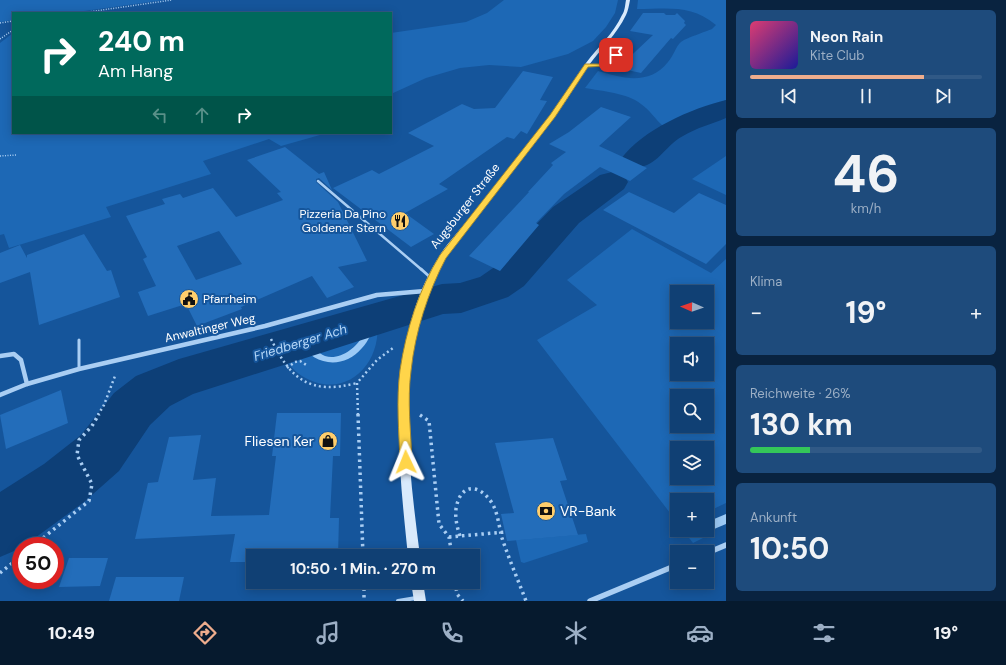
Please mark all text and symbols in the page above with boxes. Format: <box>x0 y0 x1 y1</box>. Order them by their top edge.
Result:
text: 240 m <box>98 23 185 60</box>
text: Neon Rain <box>810 27 883 47</box>
icon: right <box>32 28 84 80</box>
pin <box>599 38 633 72</box>
icon: arrive <box>605 44 627 66</box>
text: Kite Club <box>810 47 864 64</box>
text: Am Hang <box>98 59 173 83</box>
icon: previous <box>778 85 800 107</box>
icon: pause <box>855 85 877 107</box>
icon: next <box>932 85 954 107</box>
icon: left <box>149 104 171 126</box>
icon: ahead <box>191 104 213 126</box>
icon: right <box>233 104 255 126</box>
text: 46 <box>833 140 899 208</box>
street label: Augsburger Straße <box>427 160 504 252</box>
text: km/h <box>851 200 881 217</box>
place label: Pizzeria Da Pino Goldener Stern <box>299 206 386 236</box>
restaurant icon: Pizzeria Da Pino Goldener Stern <box>389 210 411 232</box>
text: Klima <box>750 273 782 290</box>
north arrow <box>670 285 714 329</box>
map controls <box>670 285 714 589</box>
public building icon: Pfarrheim <box>178 288 200 310</box>
place label: Pfarrheim <box>203 291 257 307</box>
text: 19° <box>846 293 886 332</box>
text: − <box>750 298 762 327</box>
text: + <box>970 298 982 327</box>
street label: Anwaltinger Weg <box>163 310 257 346</box>
water label: Friedberger Ach <box>251 320 349 365</box>
button: sound <box>670 337 714 381</box>
text: Reichweite · 26% <box>750 385 850 402</box>
button: search <box>670 389 714 433</box>
text: 130 km <box>750 405 853 444</box>
shop icon: Fliesen Ker <box>317 430 339 452</box>
place label: Fliesen Ker <box>244 432 314 450</box>
position arrow <box>385 441 427 483</box>
button: layers <box>670 441 714 485</box>
button: + <box>670 493 714 537</box>
bank icon: VR-Bank <box>535 500 557 522</box>
place label: VR-Bank <box>560 502 616 520</box>
text: Ankunft <box>750 509 797 526</box>
text: 10:50 <box>750 529 829 568</box>
speed limit sign: 50 <box>12 537 64 589</box>
button: − <box>670 545 714 589</box>
text: 10:50 · 1 Min. · 270 m <box>290 559 436 579</box>
icon: directions <box>191 619 219 647</box>
icon: music <box>314 619 342 647</box>
icon: phone <box>438 619 466 647</box>
icon: climate <box>562 619 590 647</box>
icon: car <box>686 619 714 647</box>
icon: filters <box>810 619 838 647</box>
text: 10:49 <box>48 621 95 645</box>
text: 19° <box>934 621 958 645</box>

